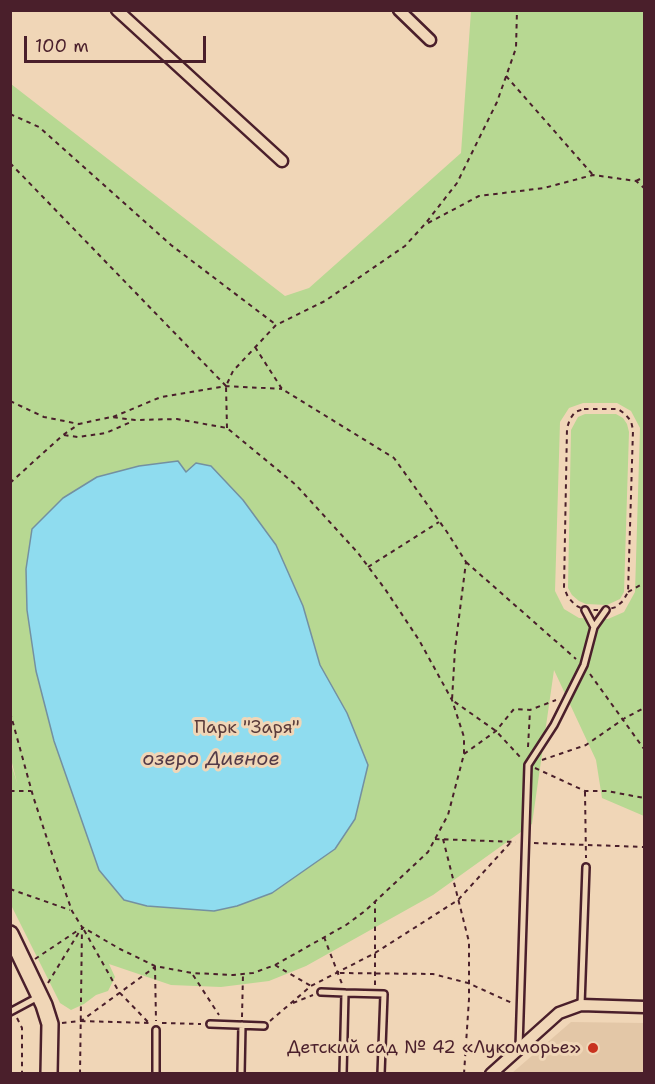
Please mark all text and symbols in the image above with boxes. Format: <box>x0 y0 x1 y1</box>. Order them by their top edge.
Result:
scale bar <box>27 24 208 62</box>
text: 100 m <box>35 34 89 58</box>
park label: Парк "Заря" <box>194 717 300 739</box>
water label: озеро Дивное <box>142 748 280 772</box>
place label: Детский сад № 42 «Лукоморье» <box>287 1037 581 1059</box>
marker: Детский сад № 42 «Лукоморье» <box>586 1041 600 1055</box>

